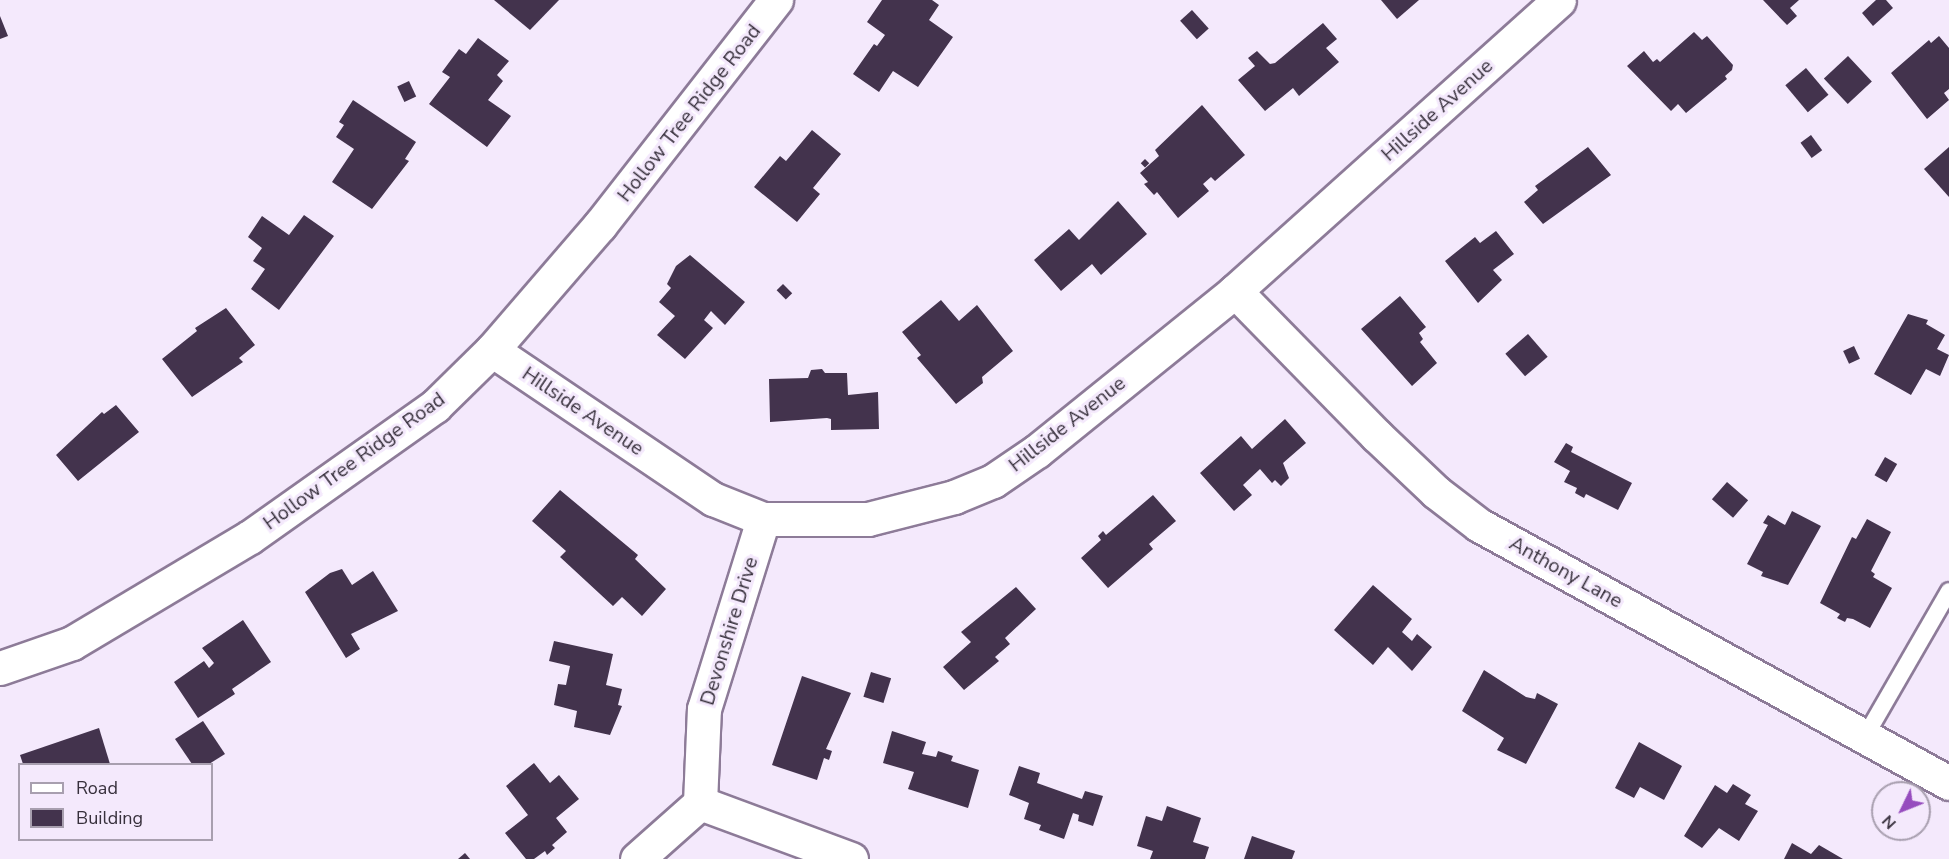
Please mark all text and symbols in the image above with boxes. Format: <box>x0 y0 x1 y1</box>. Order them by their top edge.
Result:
street label: Hollow Tree Ridge Road <box>612 19 766 207</box>
street label: Hillside Avenue <box>1376 54 1498 166</box>
street label: Hillside Avenue <box>518 362 648 460</box>
street label: Hillside Avenue <box>1004 371 1130 477</box>
street label: Hollow Tree Ridge Road <box>258 387 450 535</box>
street label: Anthony Lane <box>1505 531 1627 613</box>
street label: Devonshire Drive <box>695 554 763 708</box>
legend <box>18 763 213 841</box>
text: Road <box>76 776 118 800</box>
north arrow <box>1871 781 1931 841</box>
text: Building <box>76 806 143 830</box>
text: N <box>1877 810 1901 834</box>

